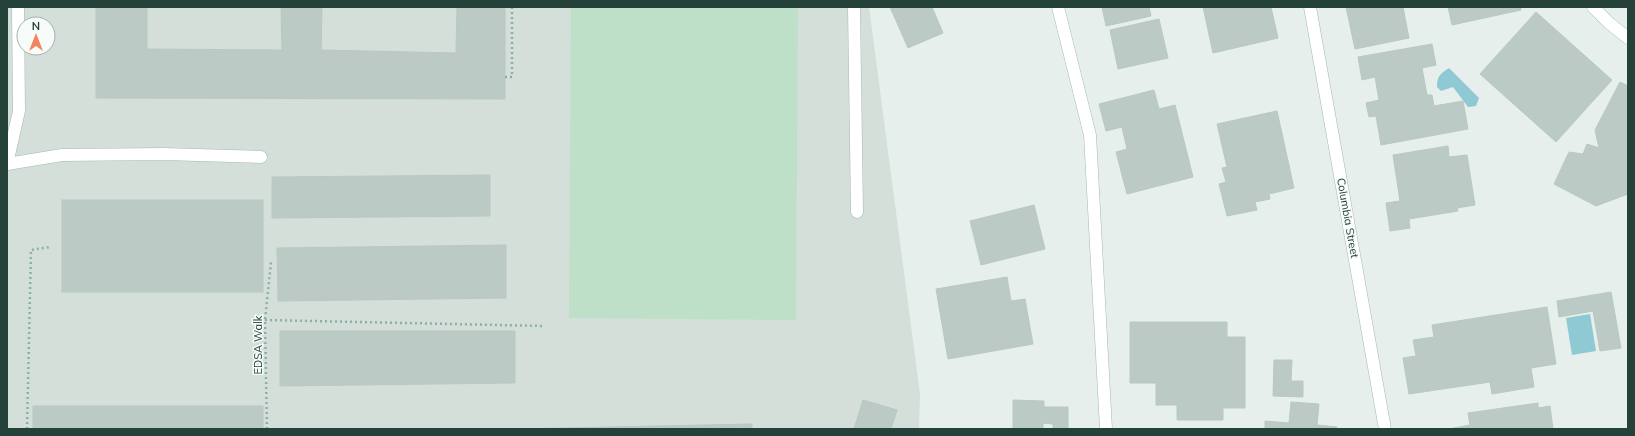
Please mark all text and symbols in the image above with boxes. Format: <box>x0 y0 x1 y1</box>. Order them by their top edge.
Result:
north arrow <box>16 16 56 56</box>
text: N <box>32 19 40 33</box>
street label: Columbia Street <box>1334 177 1362 259</box>
street label: EDSA Walk <box>251 315 265 374</box>

